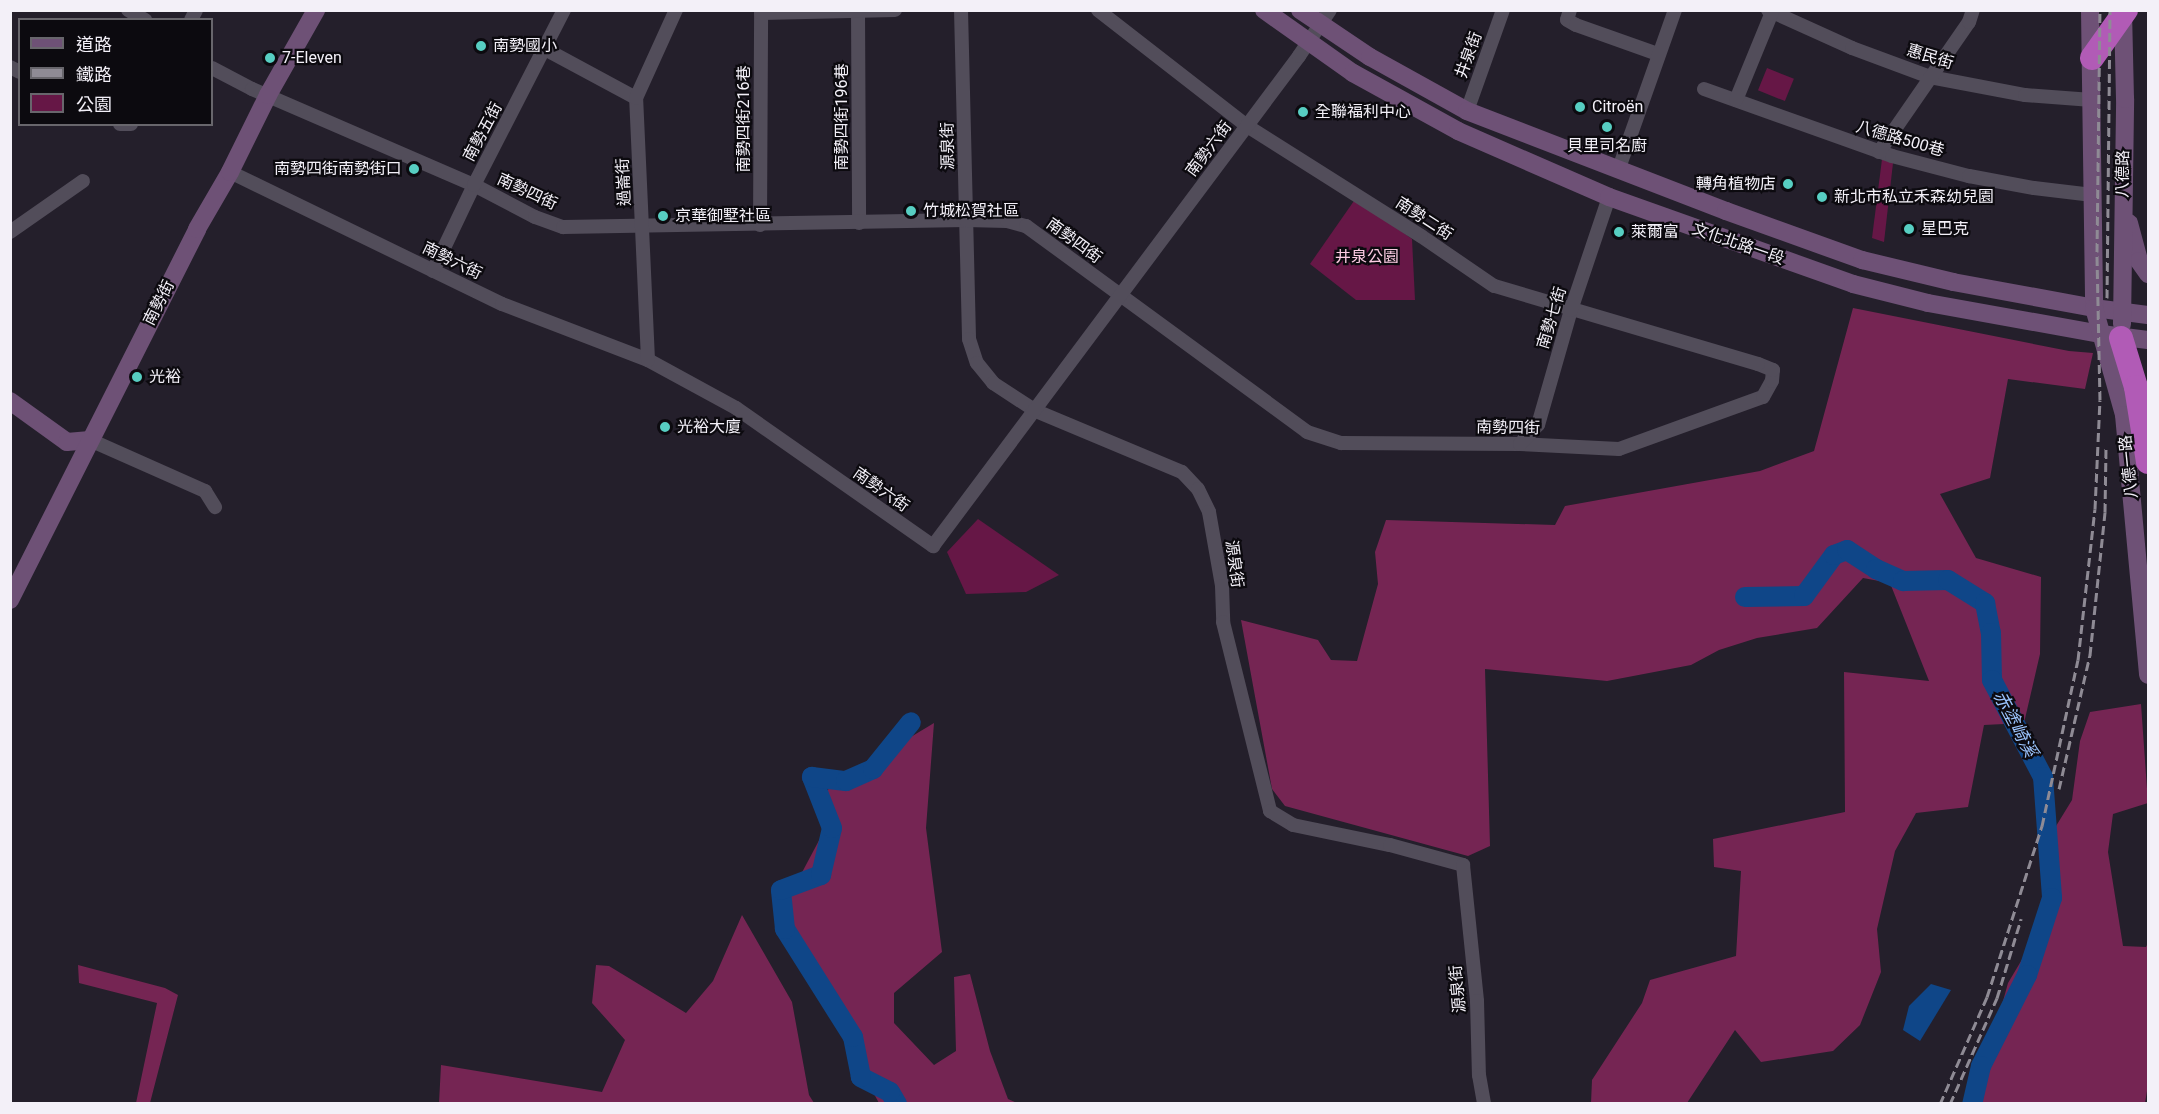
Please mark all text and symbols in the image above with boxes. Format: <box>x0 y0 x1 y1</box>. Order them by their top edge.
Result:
legend <box>18 18 213 126</box>
street label: 井泉街 <box>1452 29 1486 81</box>
text: 道路 <box>76 34 112 55</box>
place label: 南勢國小 <box>493 36 557 56</box>
marker: 南勢國小 <box>474 39 488 53</box>
street label: 惠民街 <box>1904 41 1956 73</box>
place label: 7-Eleven <box>282 48 342 68</box>
marker: 7-Eleven <box>263 51 277 65</box>
text: 鐵路 <box>76 64 112 85</box>
street label: 南勢四街196巷 <box>832 64 852 170</box>
street label: 南勢四街216巷 <box>734 66 754 172</box>
text: 公園 <box>76 94 112 115</box>
place label: Citroën <box>1592 97 1643 117</box>
street label: 南勢五街 <box>460 99 506 165</box>
marker: Citroën <box>1573 100 1587 114</box>
place label: 全聯福利中心 <box>1315 102 1411 122</box>
marker: 全聯福利中心 <box>1296 105 1310 119</box>
street label: 八德路500巷 <box>1854 117 1946 161</box>
street label: 南勢六街 <box>1182 118 1236 180</box>
marker: 貝里司名廚 <box>1600 120 1614 134</box>
street label: 源泉街 <box>938 122 958 170</box>
place label: 貝里司名廚 <box>1567 136 1647 156</box>
street label: 八德路 <box>2113 150 2133 198</box>
street label: 過崙街 <box>613 158 635 206</box>
place label: 南勢四街南勢街口 <box>274 159 402 179</box>
marker: 南勢四街南勢街口 <box>407 162 421 176</box>
street label: 南勢四街 <box>494 170 560 214</box>
place label: 轉角植物店 <box>1696 174 1776 194</box>
marker: 轉角植物店 <box>1781 177 1795 191</box>
place label: 新北市私立禾森幼兒園 <box>1834 187 1994 207</box>
marker: 新北市私立禾森幼兒園 <box>1815 190 1829 204</box>
street label: 南勢二街 <box>1392 194 1456 244</box>
place label: 竹城松賀社區 <box>923 201 1019 221</box>
marker: 竹城松賀社區 <box>904 204 918 218</box>
place label: 京華御墅社區 <box>675 206 771 226</box>
marker: 京華御墅社區 <box>656 209 670 223</box>
street label: 南勢四街 <box>1042 214 1106 268</box>
street label: 文化北路一段 <box>1689 219 1787 269</box>
place label: 星巴克 <box>1921 219 1969 239</box>
place label: 萊爾富 <box>1631 222 1679 242</box>
marker: 星巴克 <box>1902 222 1916 236</box>
marker: 萊爾富 <box>1612 225 1626 239</box>
street label: 南勢六街 <box>419 238 485 284</box>
park label: 井泉公園 <box>1335 247 1399 267</box>
street label: 南勢街 <box>140 277 178 329</box>
street label: 南勢七街 <box>1533 285 1571 351</box>
place label: 光裕 <box>149 367 181 387</box>
marker: 光裕 <box>130 370 144 384</box>
place label: 光裕大廈 <box>677 417 741 437</box>
street label: 南勢四街 <box>1476 418 1540 438</box>
marker: 光裕大廈 <box>658 420 672 434</box>
street label: 八德一路 <box>2116 434 2142 500</box>
street label: 南勢六街 <box>849 464 913 516</box>
street label: 源泉街 <box>1221 539 1247 589</box>
water label: 赤塗崎溪 <box>1989 687 2041 761</box>
street label: 源泉街 <box>1446 964 1470 1014</box>

